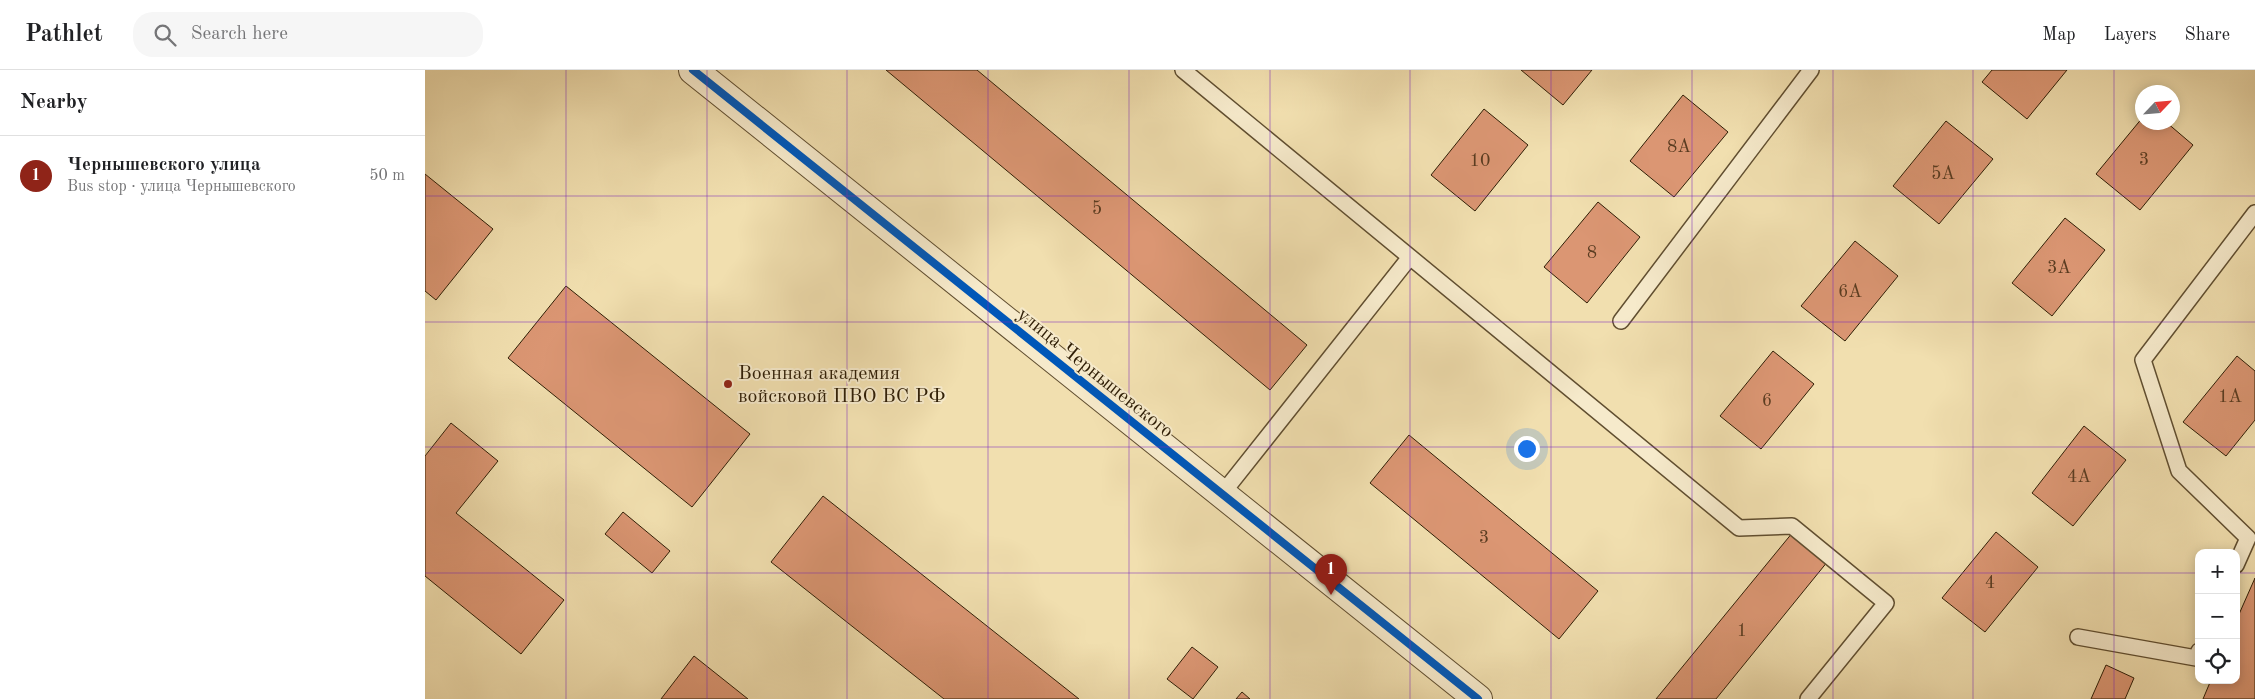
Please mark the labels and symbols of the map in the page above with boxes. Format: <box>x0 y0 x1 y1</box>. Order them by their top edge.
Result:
north arrow <box>2135 85 2180 130</box>
house number: 8А <box>1667 138 1691 156</box>
house number: 3 <box>2139 151 2149 169</box>
house number: 10 <box>1470 152 1490 170</box>
house number: 5А <box>1931 165 1955 183</box>
house number: 5 <box>1092 200 1102 218</box>
house number: 8 <box>1587 244 1597 262</box>
house number: 3А <box>2047 259 2071 277</box>
house number: 6А <box>1838 283 1862 301</box>
street label: улица Чернышевского <box>1013 305 1177 442</box>
place label: Военная академия войсковой ПВО ВС РФ <box>738 364 945 407</box>
marker: Военная академия войсковой ПВО ВС РФ <box>722 378 734 390</box>
house number: 1А <box>2218 388 2242 406</box>
house number: 6 <box>1762 392 1772 410</box>
your location <box>1514 436 1540 462</box>
house number: 4А <box>2067 468 2091 486</box>
house number: 3 <box>1479 529 1489 547</box>
pin: 1 <box>1315 554 1347 595</box>
house number: 4 <box>1985 574 1995 592</box>
house number: 1 <box>1737 622 1747 640</box>

